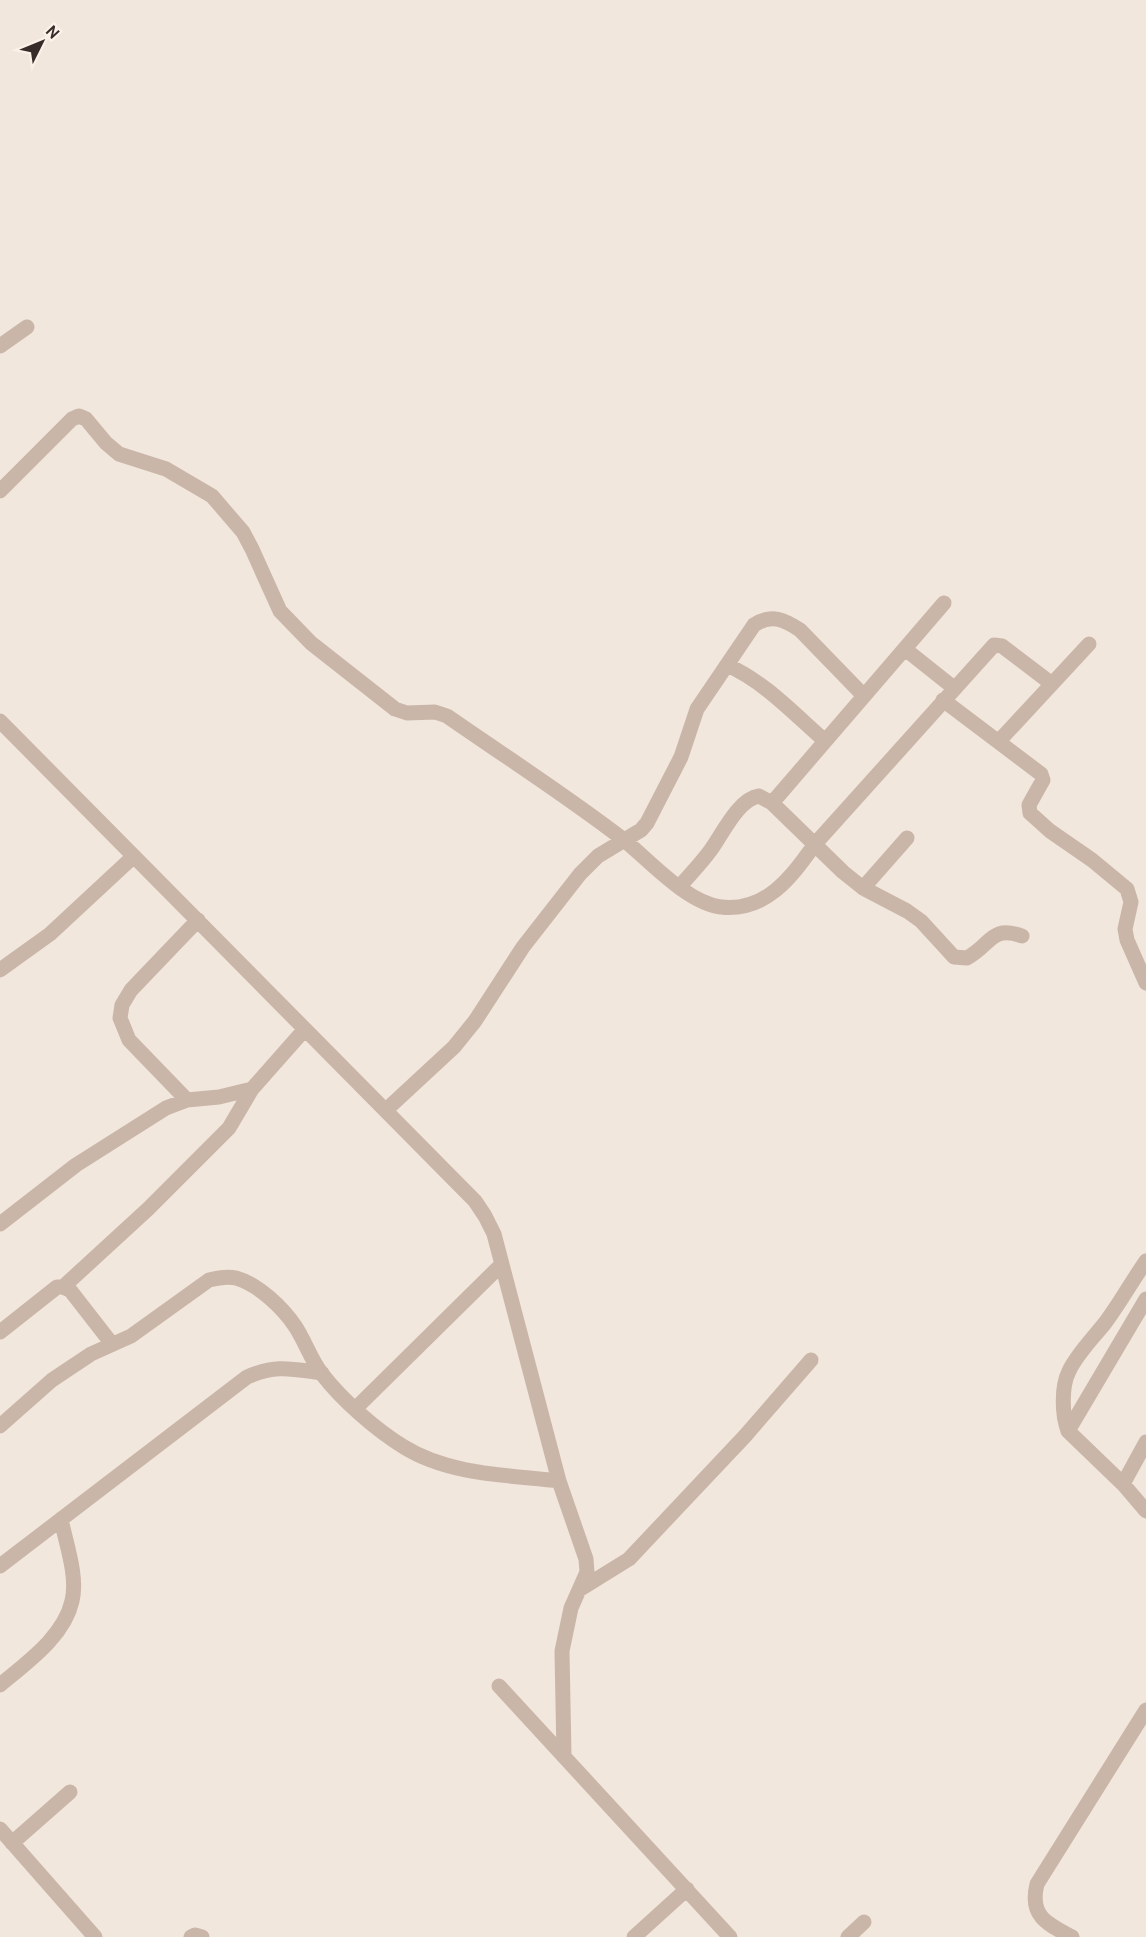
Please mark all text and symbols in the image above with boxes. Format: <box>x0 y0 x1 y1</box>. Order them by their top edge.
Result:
north arrow <box>12 12 72 72</box>
text: N <box>42 21 63 43</box>

